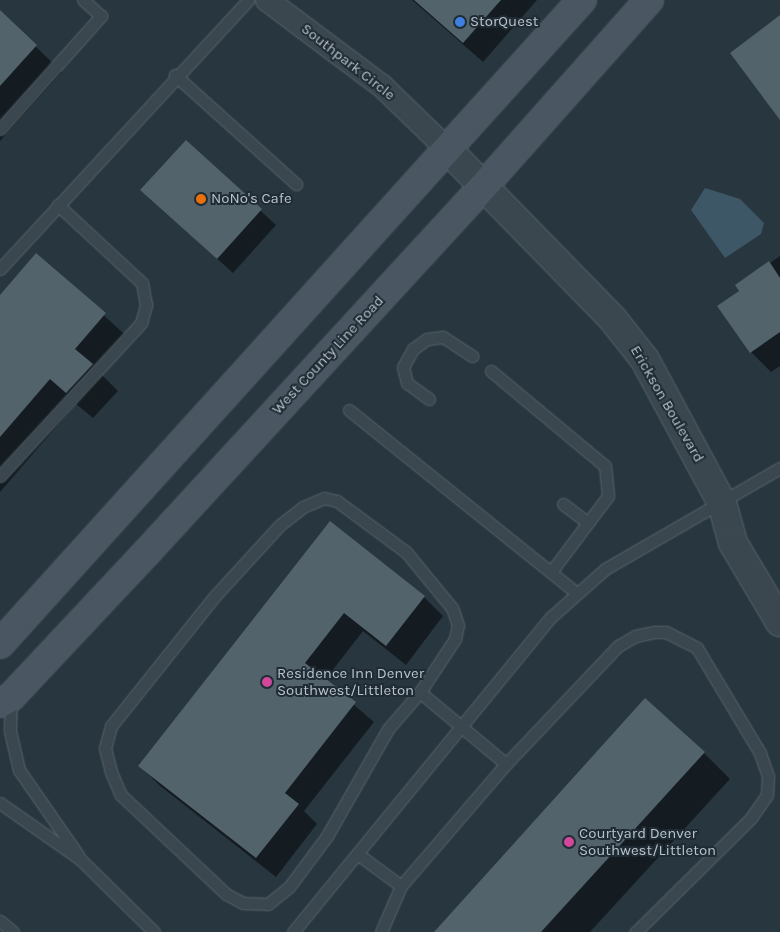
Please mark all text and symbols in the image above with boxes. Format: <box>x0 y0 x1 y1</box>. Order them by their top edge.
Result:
place label: StorQuest <box>470 13 538 31</box>
marker: StorQuest <box>454 16 466 28</box>
street label: Southpark Circle <box>297 20 399 104</box>
place label: NoNo's Cafe <box>211 190 292 208</box>
marker: NoNo's Cafe <box>195 193 207 205</box>
street label: West County Line Road <box>268 292 388 418</box>
street label: Erickson Boulevard <box>626 342 708 466</box>
place label: Residence Inn Denver Southwest/Littleton <box>277 664 424 699</box>
marker: Residence Inn Denver Southwest/Littleton <box>261 676 273 688</box>
place label: Courtyard Denver Southwest/Littleton <box>579 824 716 859</box>
marker: Courtyard Denver Southwest/Littleton <box>563 836 575 848</box>

